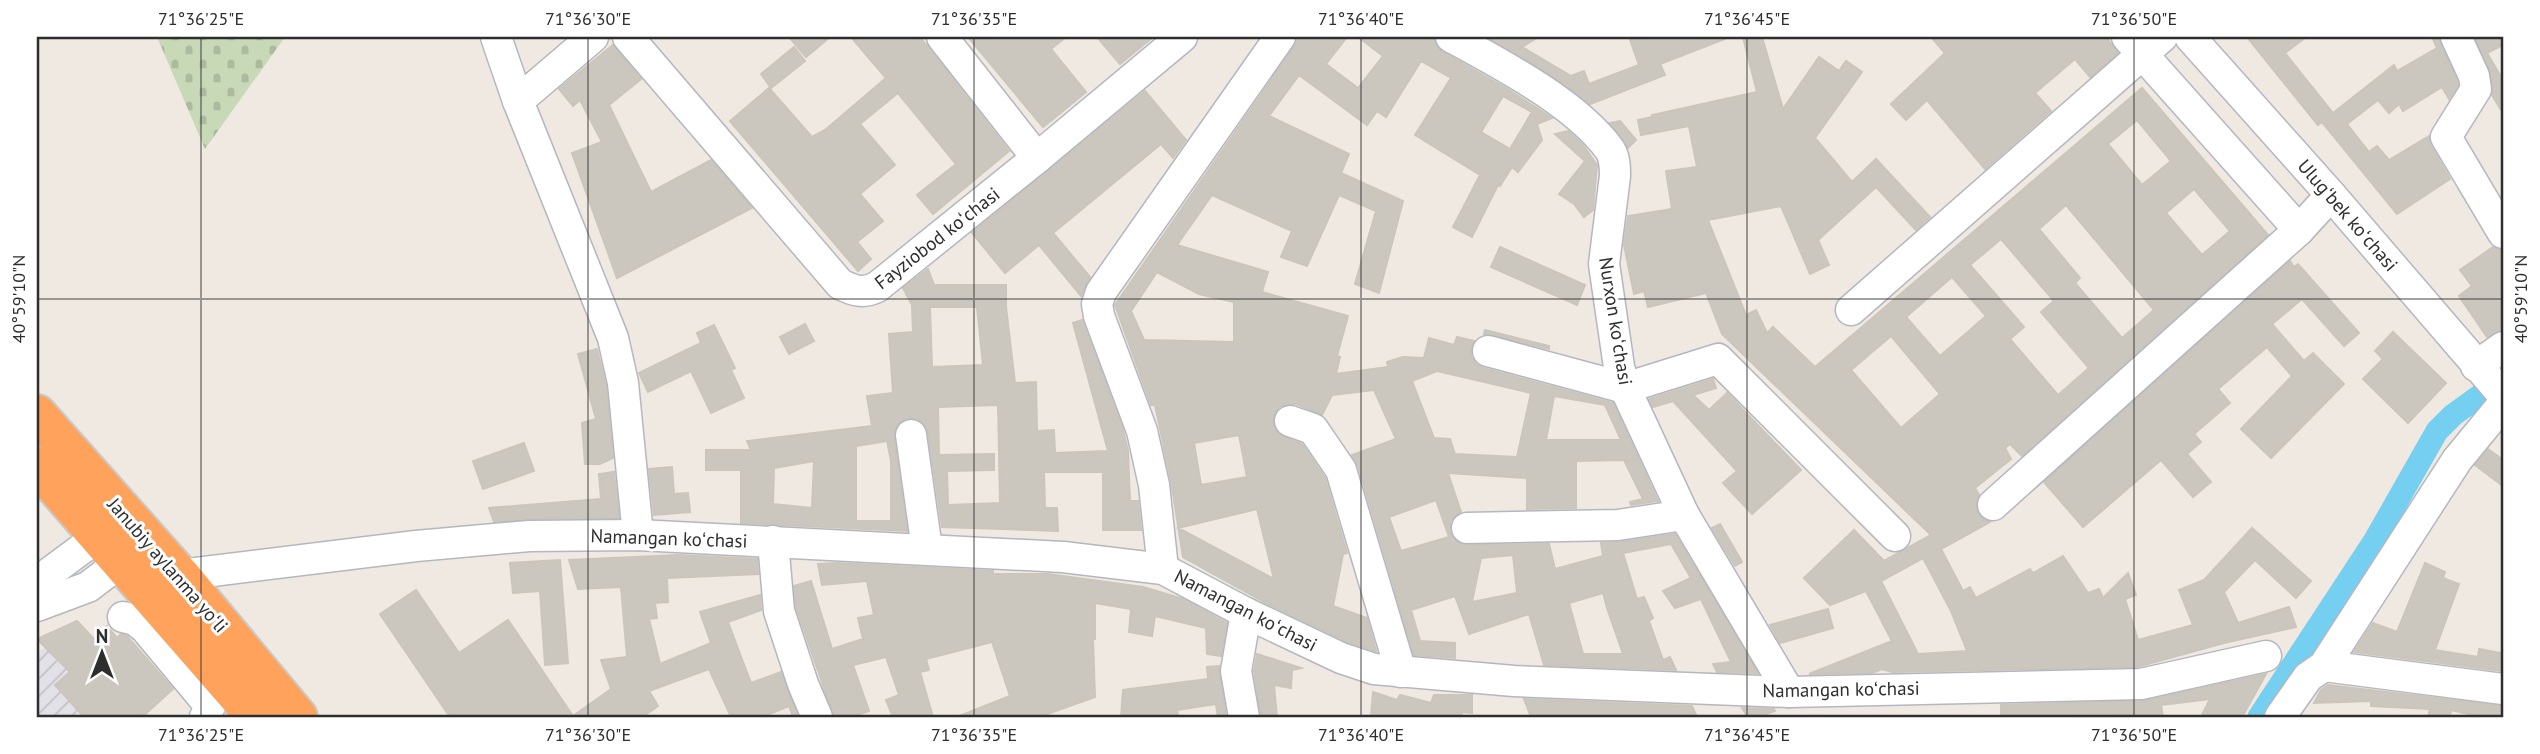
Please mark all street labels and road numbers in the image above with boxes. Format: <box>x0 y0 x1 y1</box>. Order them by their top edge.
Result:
street label: Ulugʻbek koʻchasi <box>2293 154 2403 276</box>
street label: Fayziobod koʻchasi <box>870 182 1004 294</box>
street label: Nurxon koʻchasi <box>1594 255 1638 387</box>
street label: Janubiy aylanma yoʻli <box>102 492 233 637</box>
street label: Namangan koʻchasi <box>590 523 748 553</box>
street label: Namangan koʻchasi <box>1170 564 1322 656</box>
street label: Namangan koʻchasi <box>1762 676 1920 702</box>

